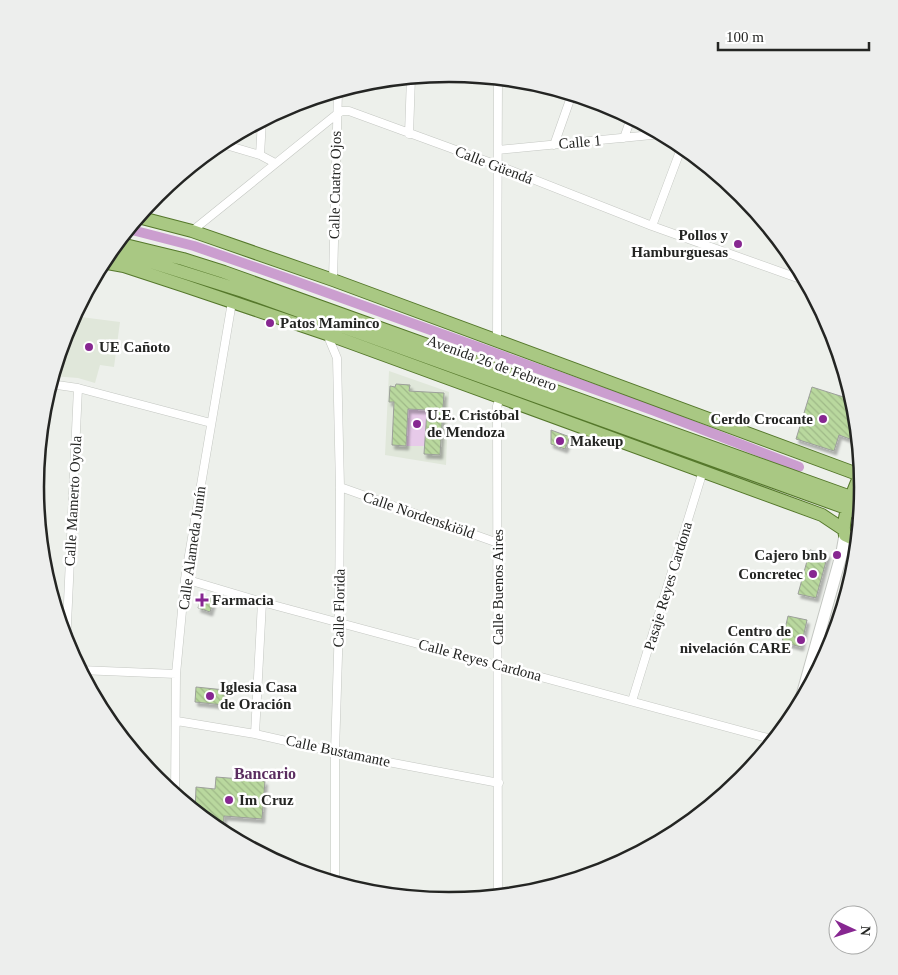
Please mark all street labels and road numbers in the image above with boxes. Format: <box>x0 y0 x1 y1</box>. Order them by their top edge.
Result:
street label: Calle Cuatro Ojos <box>326 131 344 239</box>
street label: Calle 1 <box>558 132 602 152</box>
street label: Calle Güendá <box>453 143 535 187</box>
street label: Avenida 26 de Febrero <box>425 332 559 394</box>
street label: Calle Mamerto Oyola <box>62 435 84 567</box>
street label: Calle Alameda Junín <box>175 485 209 611</box>
street label: Calle Nordenskiöld <box>361 488 477 542</box>
street label: Pasaje Reyes Cardona <box>641 520 695 652</box>
street label: Calle Buenos Aires <box>490 529 506 645</box>
street label: Calle Florida <box>330 568 348 648</box>
street label: Calle Reyes Cardona <box>417 636 544 684</box>
street label: Calle Bustamante <box>284 732 392 770</box>

